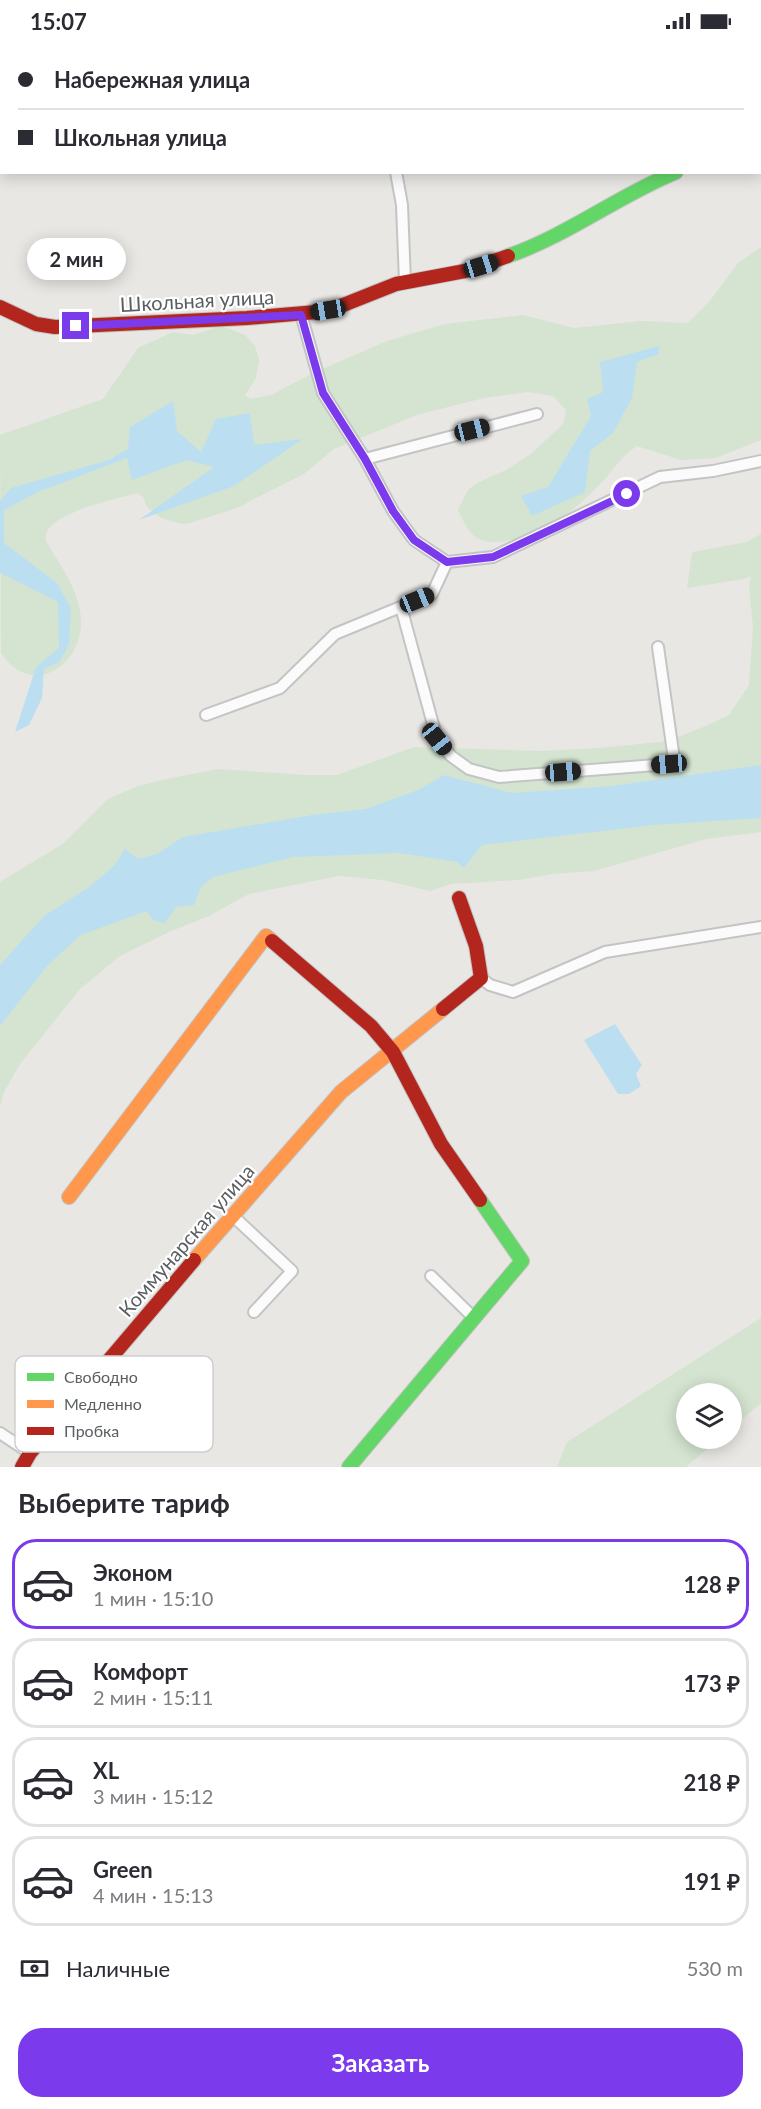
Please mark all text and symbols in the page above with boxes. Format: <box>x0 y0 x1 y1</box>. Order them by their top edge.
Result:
text: 15:07 <box>30 8 87 35</box>
text: Набережная улица <box>54 66 250 93</box>
text: Школьная улица <box>54 124 227 151</box>
callout: 2 мин <box>26 239 125 281</box>
text: 2 мин <box>50 247 103 271</box>
car <box>461 252 501 280</box>
street label: Школьная улица <box>119 284 275 316</box>
car <box>309 298 347 322</box>
route end <box>62 312 89 339</box>
car <box>452 417 492 443</box>
route start <box>613 480 640 507</box>
car <box>397 585 437 615</box>
car <box>419 719 455 759</box>
car <box>650 754 688 774</box>
car <box>544 762 582 782</box>
street label: Коммунарская улица <box>113 1159 259 1321</box>
legend <box>15 1356 213 1452</box>
text: Свободно <box>64 1367 138 1386</box>
map controls <box>676 1383 742 1449</box>
button: layers <box>676 1383 742 1449</box>
text: Медленно <box>64 1394 142 1413</box>
text: Пробка <box>64 1421 119 1440</box>
text: Выберите тариф <box>18 1486 230 1519</box>
icon: car <box>21 1557 75 1611</box>
text: Эконом <box>93 1559 173 1586</box>
text: 128 ₽ <box>684 1571 740 1598</box>
text: 1 мин · 15:10 <box>93 1586 213 1610</box>
icon: car <box>21 1656 75 1710</box>
text: Комфорт <box>93 1658 188 1685</box>
text: 173 ₽ <box>684 1670 740 1697</box>
text: 2 мин · 15:11 <box>93 1685 213 1709</box>
icon: car <box>21 1755 75 1809</box>
text: XL <box>93 1757 119 1784</box>
text: 218 ₽ <box>684 1769 740 1796</box>
text: 3 мин · 15:12 <box>93 1784 213 1808</box>
icon: car <box>21 1854 75 1908</box>
text: Green <box>93 1856 153 1883</box>
text: 191 ₽ <box>684 1868 740 1895</box>
text: 4 мин · 15:13 <box>93 1883 213 1907</box>
icon: cash <box>18 1952 51 1985</box>
text: Наличные <box>66 1955 170 1982</box>
text: 530 m <box>687 1956 743 1980</box>
button: Заказать <box>18 2028 743 2097</box>

